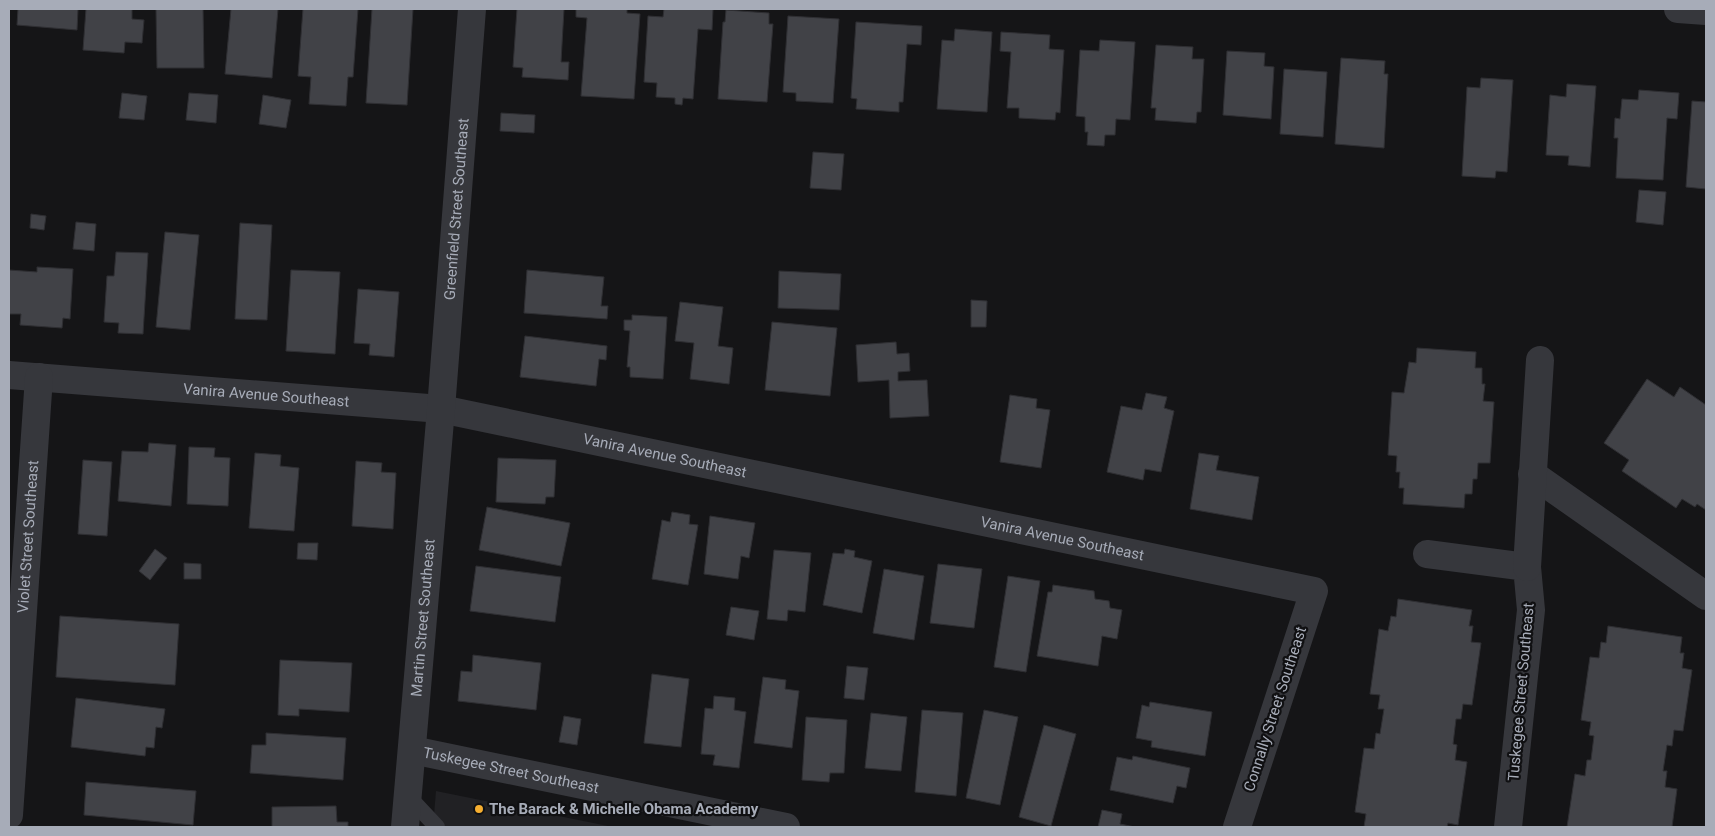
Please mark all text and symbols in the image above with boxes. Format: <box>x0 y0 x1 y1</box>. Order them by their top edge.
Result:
street label: Greenfield Street Southeast <box>440 117 473 301</box>
street label: Vanira Avenue Southeast <box>182 380 350 411</box>
street label: Vanira Avenue Southeast <box>581 430 748 481</box>
street label: Violet Street Southeast <box>14 460 42 614</box>
street label: Vanira Avenue Southeast <box>979 513 1146 564</box>
street label: Martin Street Southeast <box>407 538 439 697</box>
street label: Tuskegee Street Southeast <box>1504 602 1538 782</box>
street label: Connally Street Southeast <box>1240 624 1310 794</box>
street label: Tuskegee Street Southeast <box>421 744 600 797</box>
place label: The Barack & Michelle Obama Academy <box>489 800 759 818</box>
marker: The Barack & Michelle Obama Academy <box>473 803 485 815</box>

